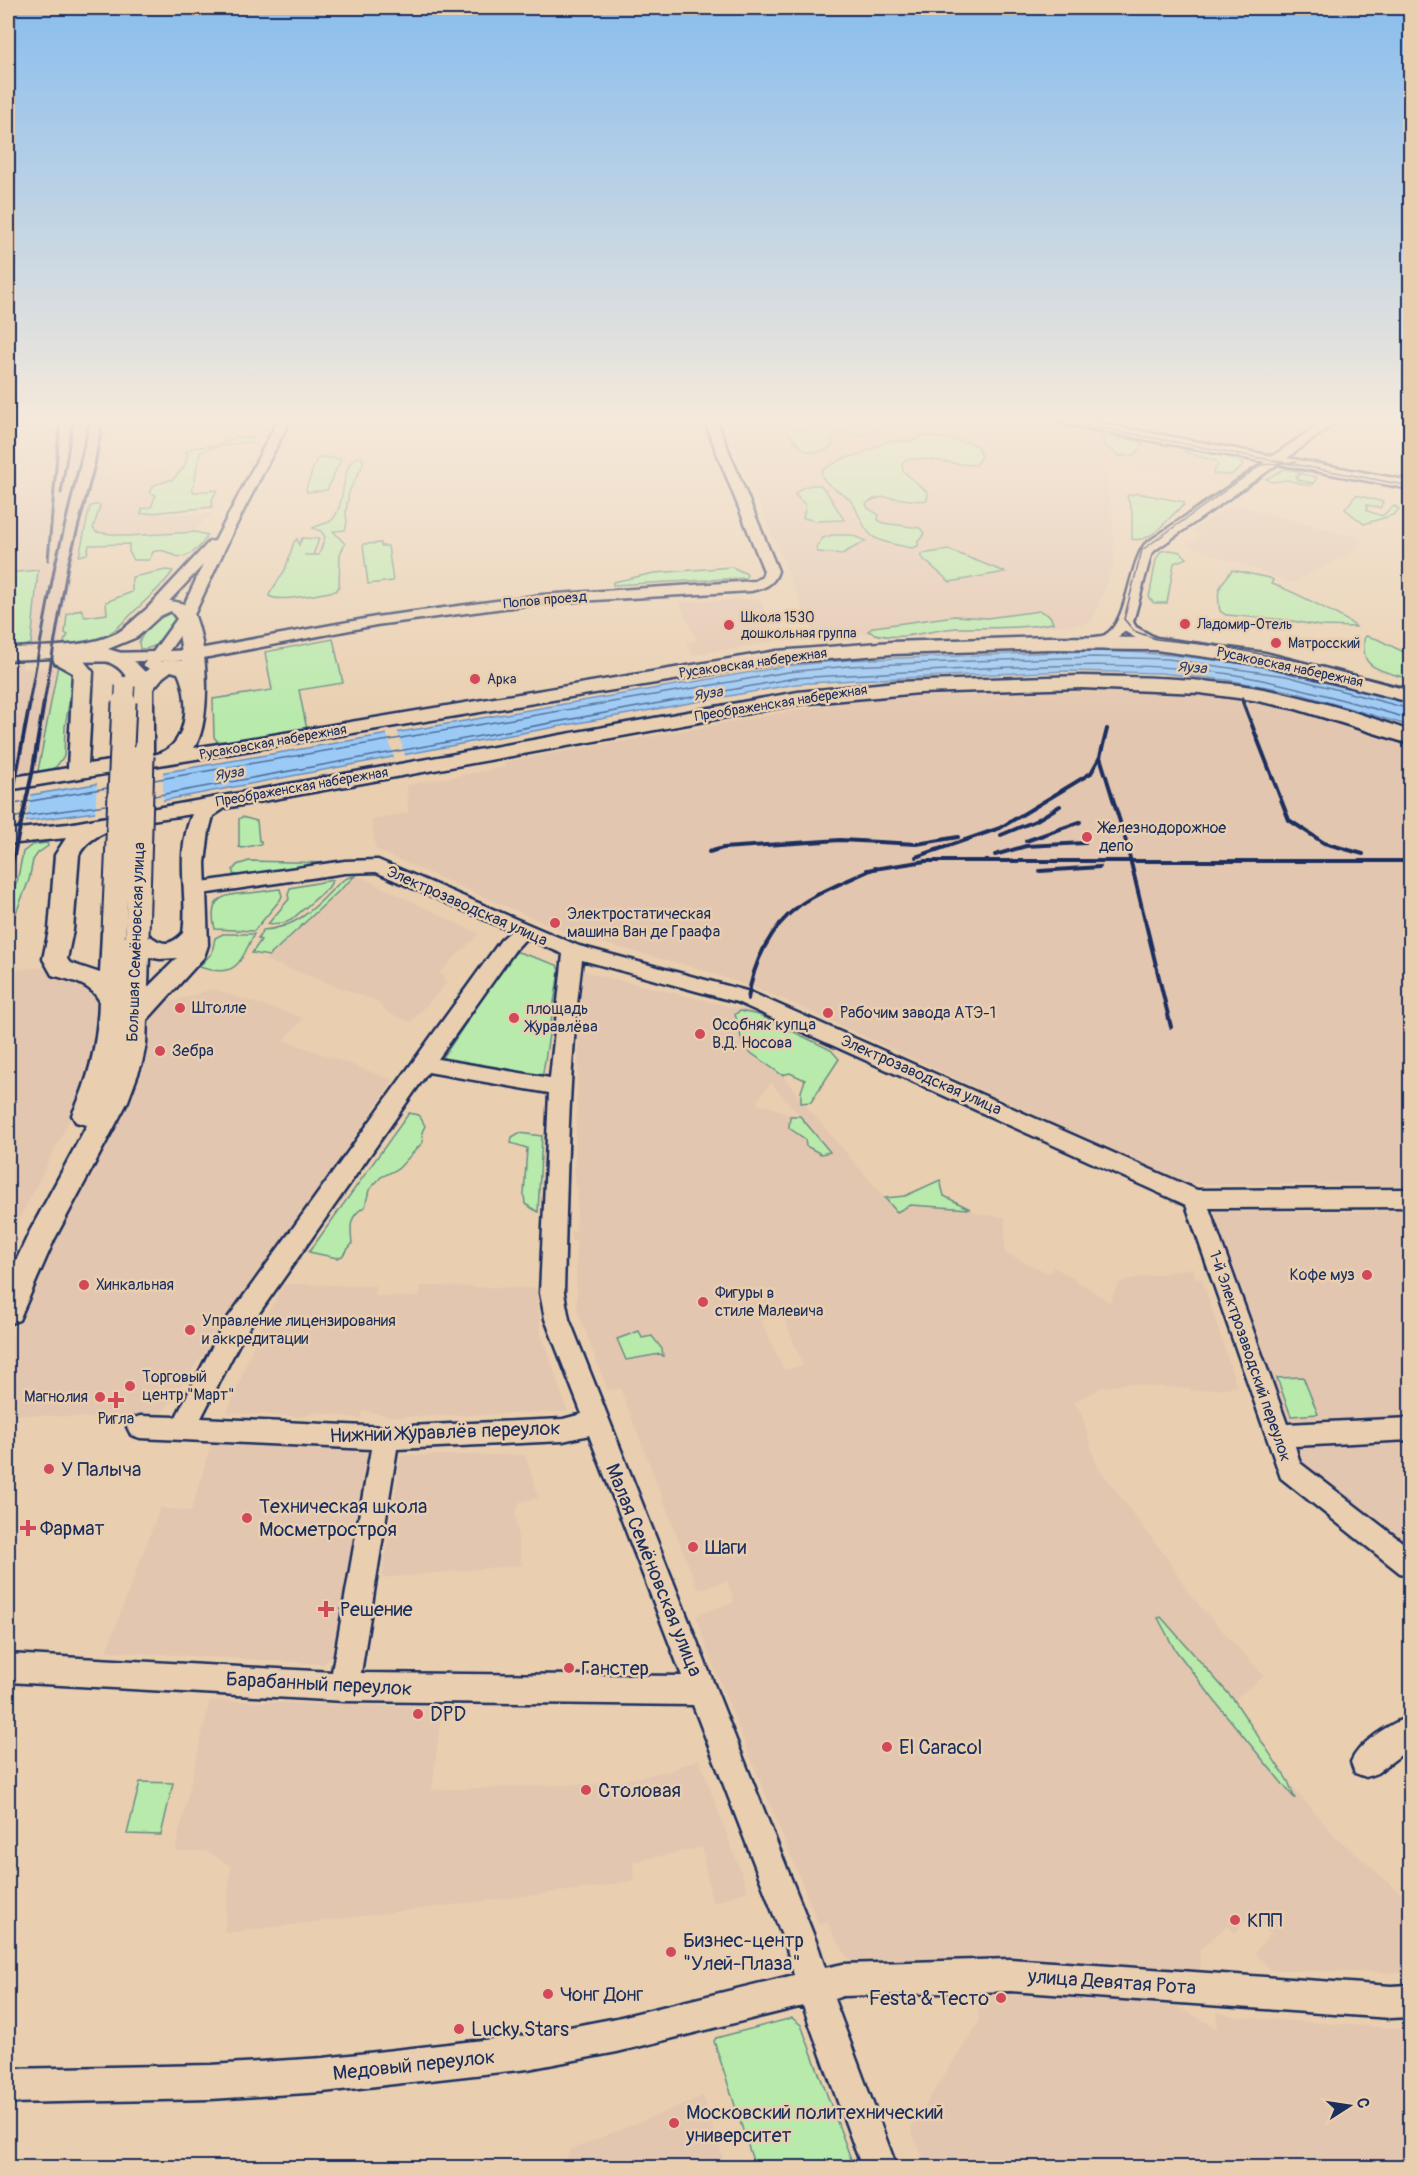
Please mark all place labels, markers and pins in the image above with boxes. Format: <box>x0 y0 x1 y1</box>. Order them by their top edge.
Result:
place label: Школа 1530 дошкольная группа <box>741 609 857 642</box>
place label: Ладомир-Отель <box>1196 616 1292 633</box>
marker: Ладомир-Отель <box>1178 617 1192 631</box>
marker: Школа 1530 дошкольная группа <box>722 618 736 632</box>
place label: Матросский <box>1288 635 1360 652</box>
marker: Матросский <box>1269 636 1283 650</box>
place label: Арка <box>487 671 516 688</box>
marker: Арка <box>468 672 482 686</box>
place label: Железнодорожное депо <box>1096 818 1226 856</box>
marker: Железнодорожное депо <box>1080 830 1094 844</box>
place label: Электростатическая машина Ван де Граафа <box>567 904 720 942</box>
marker: Электростатическая машина Ван де Граафа <box>548 916 562 930</box>
place label: Штолле <box>192 998 247 1018</box>
place label: площадь Журавлёва <box>523 999 598 1037</box>
marker: Штолле <box>173 1001 187 1015</box>
place label: Рабочим завода АТЭ-1 <box>840 1003 996 1023</box>
marker: Рабочим завода АТЭ-1 <box>821 1006 835 1020</box>
marker: площадь Журавлёва <box>507 1011 521 1025</box>
place label: Особняк купца В.Д. Носова <box>712 1015 816 1053</box>
marker: Особняк купца В.Д. Носова <box>693 1027 707 1041</box>
place label: Зебра <box>172 1041 214 1061</box>
marker: Зебра <box>153 1044 167 1058</box>
place label: Кофе муз <box>1289 1265 1355 1285</box>
marker: Кофе муз <box>1360 1268 1374 1282</box>
place label: Хинкальная <box>96 1275 174 1295</box>
marker: Хинкальная <box>77 1278 91 1292</box>
place label: Фигуры в стиле Малевича <box>715 1283 824 1321</box>
marker: Фигуры в стиле Малевича <box>696 1295 710 1309</box>
place label: Управление лицензирования и аккредитации <box>202 1311 396 1349</box>
marker: Управление лицензирования и аккредитации <box>183 1323 197 1337</box>
place label: Торговый центр "Март" <box>142 1367 234 1405</box>
marker: Торговый центр "Март" <box>123 1379 137 1393</box>
place label: Магнолия <box>24 1387 88 1407</box>
marker: Магнолия <box>93 1390 107 1404</box>
marker: Ригла <box>109 1393 123 1407</box>
place label: Ригла <box>98 1409 134 1429</box>
place label: У Палыча <box>61 1457 141 1482</box>
marker: У Палыча <box>42 1462 56 1476</box>
place label: Техническая школа Мосметростроя <box>259 1494 427 1542</box>
marker: Техническая школа Мосметростроя <box>240 1511 254 1525</box>
place label: Фармат <box>40 1516 105 1541</box>
marker: Фармат <box>21 1521 35 1535</box>
place label: Шаги <box>705 1535 746 1560</box>
marker: Шаги <box>686 1540 700 1554</box>
place label: Решение <box>340 1597 413 1622</box>
marker: Решение <box>317 1600 335 1618</box>
place label: Ганстер <box>581 1656 649 1681</box>
marker: Ганстер <box>562 1661 576 1675</box>
place label: DPD <box>430 1702 466 1727</box>
marker: DPD <box>411 1707 425 1721</box>
place label: El Caracol <box>899 1735 982 1760</box>
marker: El Caracol <box>880 1740 894 1754</box>
place label: Столовая <box>598 1778 681 1803</box>
marker: Столовая <box>579 1783 593 1797</box>
place label: КПП <box>1247 1908 1283 1933</box>
marker: КПП <box>1228 1913 1242 1927</box>
place label: Бизнес-центр "Улей-Плаза" <box>683 1928 804 1976</box>
marker: Бизнес-центр "Улей-Плаза" <box>664 1945 678 1959</box>
place label: Чонг Донг <box>560 1982 644 2007</box>
place label: Festa & Тесто <box>869 1986 989 2011</box>
marker: Чонг Донг <box>541 1987 555 2001</box>
marker: Festa & Тесто <box>994 1991 1008 2005</box>
place label: Lucky Stars <box>471 2017 569 2042</box>
marker: Lucky Stars <box>452 2022 466 2036</box>
place label: Московский политехнический университет <box>685 2100 944 2148</box>
marker: Московский политехнический университет <box>667 2116 681 2130</box>

